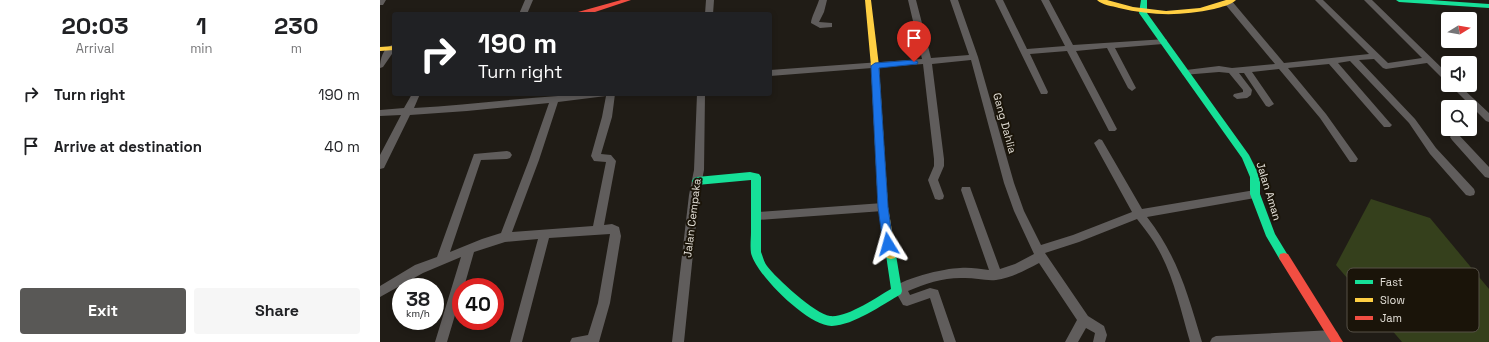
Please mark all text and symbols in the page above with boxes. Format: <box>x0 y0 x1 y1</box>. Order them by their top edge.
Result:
text: 20:03 <box>62 10 129 41</box>
text: 1 <box>196 10 207 41</box>
text: 230 <box>274 10 318 41</box>
north arrow <box>1441 12 1477 48</box>
map controls <box>1441 12 1477 136</box>
pin <box>897 21 931 62</box>
text: 190 m <box>478 25 557 61</box>
icon: arrive <box>903 27 925 49</box>
icon: right <box>412 28 464 80</box>
text: Arrival <box>76 40 114 57</box>
text: min <box>190 40 213 57</box>
text: m <box>291 40 302 57</box>
button: sound <box>1441 56 1477 92</box>
text: Turn right <box>478 60 562 83</box>
icon: right <box>20 83 42 105</box>
text: Turn right <box>54 85 125 104</box>
text: 190 m <box>318 85 360 104</box>
street label: Gang Dahlia <box>990 91 1020 156</box>
button: search <box>1441 100 1477 136</box>
icon: arrive <box>20 135 42 157</box>
text: Arrive at destination <box>54 137 202 156</box>
text: 40 m <box>324 137 360 156</box>
street label: Jalan Aman <box>1253 160 1285 222</box>
street label: Jalan Cempaka <box>680 177 704 258</box>
position arrow <box>867 223 909 265</box>
legend <box>1347 268 1479 332</box>
text: Fast <box>1380 275 1403 289</box>
speed limit sign: 40 <box>452 278 504 330</box>
text: 38 <box>406 286 430 312</box>
button: Exit <box>20 288 186 334</box>
button: Share <box>194 288 360 334</box>
text: Slow <box>1380 293 1405 307</box>
text: km/h <box>406 307 430 320</box>
text: Jam <box>1380 311 1402 325</box>

